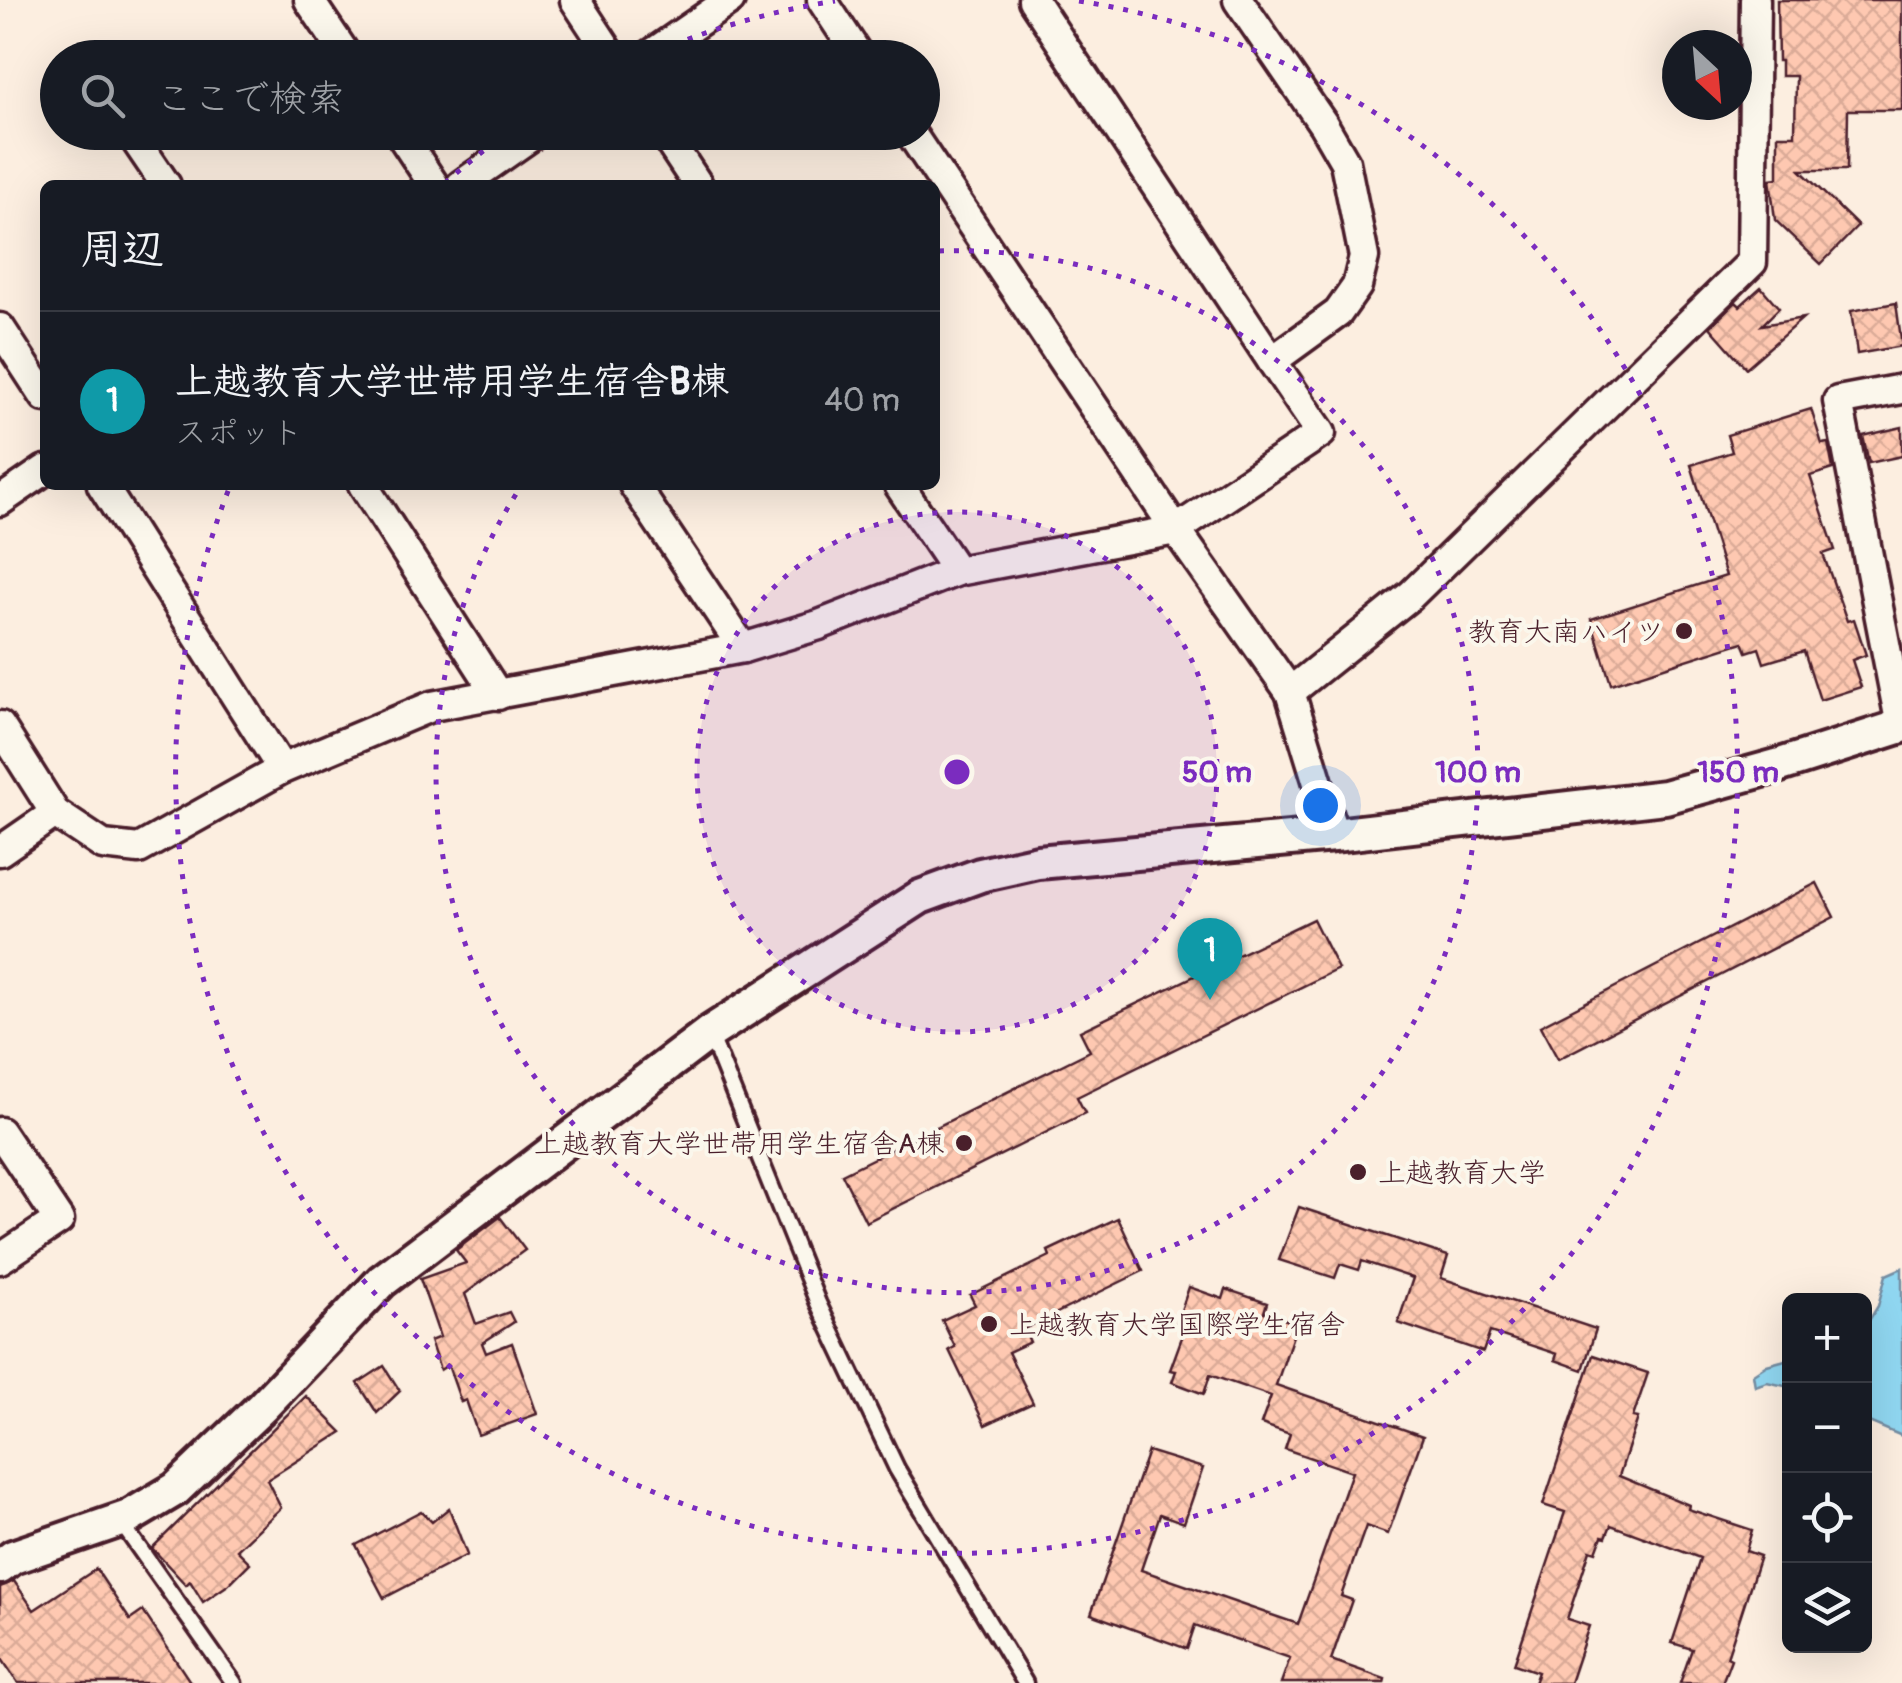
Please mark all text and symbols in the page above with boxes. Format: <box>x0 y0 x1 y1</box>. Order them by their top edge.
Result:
north arrow <box>1662 30 1752 120</box>
search box <box>40 40 940 150</box>
icon: search <box>75 68 130 123</box>
text: ここで検索 <box>155 75 345 123</box>
text: 周辺 <box>80 224 164 276</box>
text: 上越教育大学世帯用学生宿舎B棟 <box>175 358 729 406</box>
text: 1 <box>106 381 119 421</box>
text: 40 m <box>824 381 900 421</box>
text: スポット <box>175 413 303 453</box>
place label: 教育大南ハイツ <box>1468 615 1664 650</box>
marker: 教育大南ハイツ <box>1673 620 1695 642</box>
centre of rings <box>939 754 975 790</box>
text: 50 m <box>1182 754 1252 791</box>
text: 100 m <box>1435 754 1521 791</box>
text: 150 m <box>1697 754 1779 791</box>
your location <box>1295 780 1346 831</box>
pin: 1 <box>1178 918 1242 1000</box>
place label: 上越教育大学世帯用学生宿舎A棟 <box>534 1127 944 1162</box>
marker: 上越教育大学世帯用学生宿舎A棟 <box>953 1132 975 1154</box>
place label: 上越教育大学 <box>1378 1156 1546 1191</box>
marker: 上越教育大学 <box>1347 1161 1369 1183</box>
map controls <box>1782 1293 1872 1653</box>
button: + <box>1782 1293 1872 1383</box>
place label: 上越教育大学国際学生宿舎 <box>1009 1308 1345 1343</box>
marker: 上越教育大学国際学生宿舎 <box>978 1313 1000 1335</box>
button: − <box>1782 1383 1872 1473</box>
button: locate <box>1782 1473 1872 1563</box>
button: layers <box>1782 1563 1872 1653</box>

